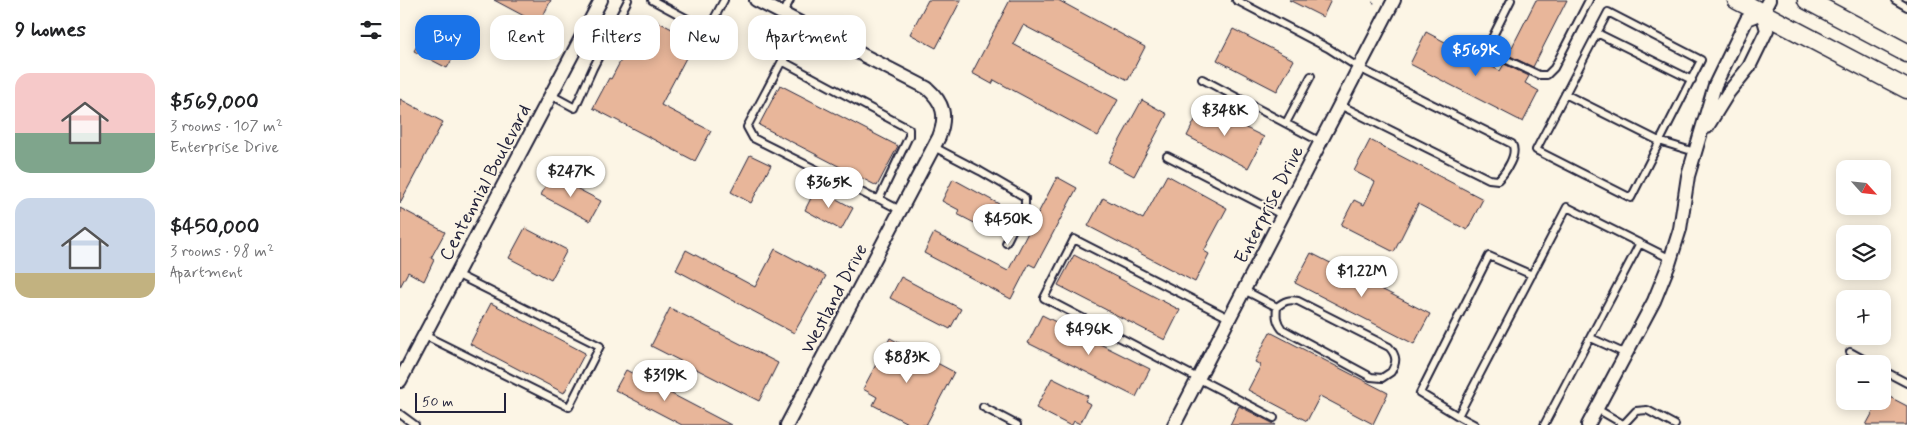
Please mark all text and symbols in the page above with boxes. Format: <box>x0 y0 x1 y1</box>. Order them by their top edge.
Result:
chip: Buy <box>415 15 480 60</box>
chip: Rent <box>490 15 564 60</box>
chip: Filters <box>574 15 660 60</box>
chip: New <box>670 15 738 60</box>
chip: Apartment <box>748 15 866 60</box>
text: 9 homes <box>15 16 86 44</box>
icon: filters <box>357 16 385 44</box>
pin: $569K <box>1441 34 1511 77</box>
text: $569K <box>1452 40 1500 61</box>
text: $569,000 <box>170 88 259 116</box>
icon: home <box>55 93 115 153</box>
pin: $348K <box>1190 94 1260 137</box>
street label: Centennial Boulevard <box>434 100 537 265</box>
text: $348K <box>1202 100 1248 121</box>
text: 3 rooms · 107 m² <box>170 116 283 137</box>
text: Enterprise Drive <box>170 137 279 158</box>
street label: Enterprise Drive <box>1229 141 1310 268</box>
pin: $247K <box>536 156 606 198</box>
north arrow <box>1836 160 1891 215</box>
map controls <box>1836 160 1891 410</box>
text: $247K <box>547 161 595 182</box>
pin: $365K <box>794 166 864 209</box>
text: $365K <box>806 172 852 193</box>
pin: $450K <box>973 204 1043 246</box>
text: $450K <box>984 209 1032 230</box>
text: $450,000 <box>170 213 259 241</box>
icon: home <box>55 218 115 278</box>
button: layers <box>1836 225 1891 280</box>
street label: Westland Drive <box>795 239 874 358</box>
text: 3 rooms · 98 m² <box>170 241 274 262</box>
pin: $1.22M <box>1321 256 1403 298</box>
text: $1.22M <box>1337 261 1387 282</box>
text: Apartment <box>170 262 243 283</box>
button: + <box>1836 290 1891 345</box>
pin: $496K <box>1054 314 1124 356</box>
text: $496K <box>1065 319 1113 340</box>
pin: $883K <box>872 342 942 384</box>
text: $883K <box>884 347 930 368</box>
button: − <box>1836 355 1891 410</box>
pin: $319K <box>630 360 700 402</box>
text: $319K <box>643 365 687 386</box>
scale bar <box>415 390 506 413</box>
text: 50 m <box>422 393 453 411</box>

